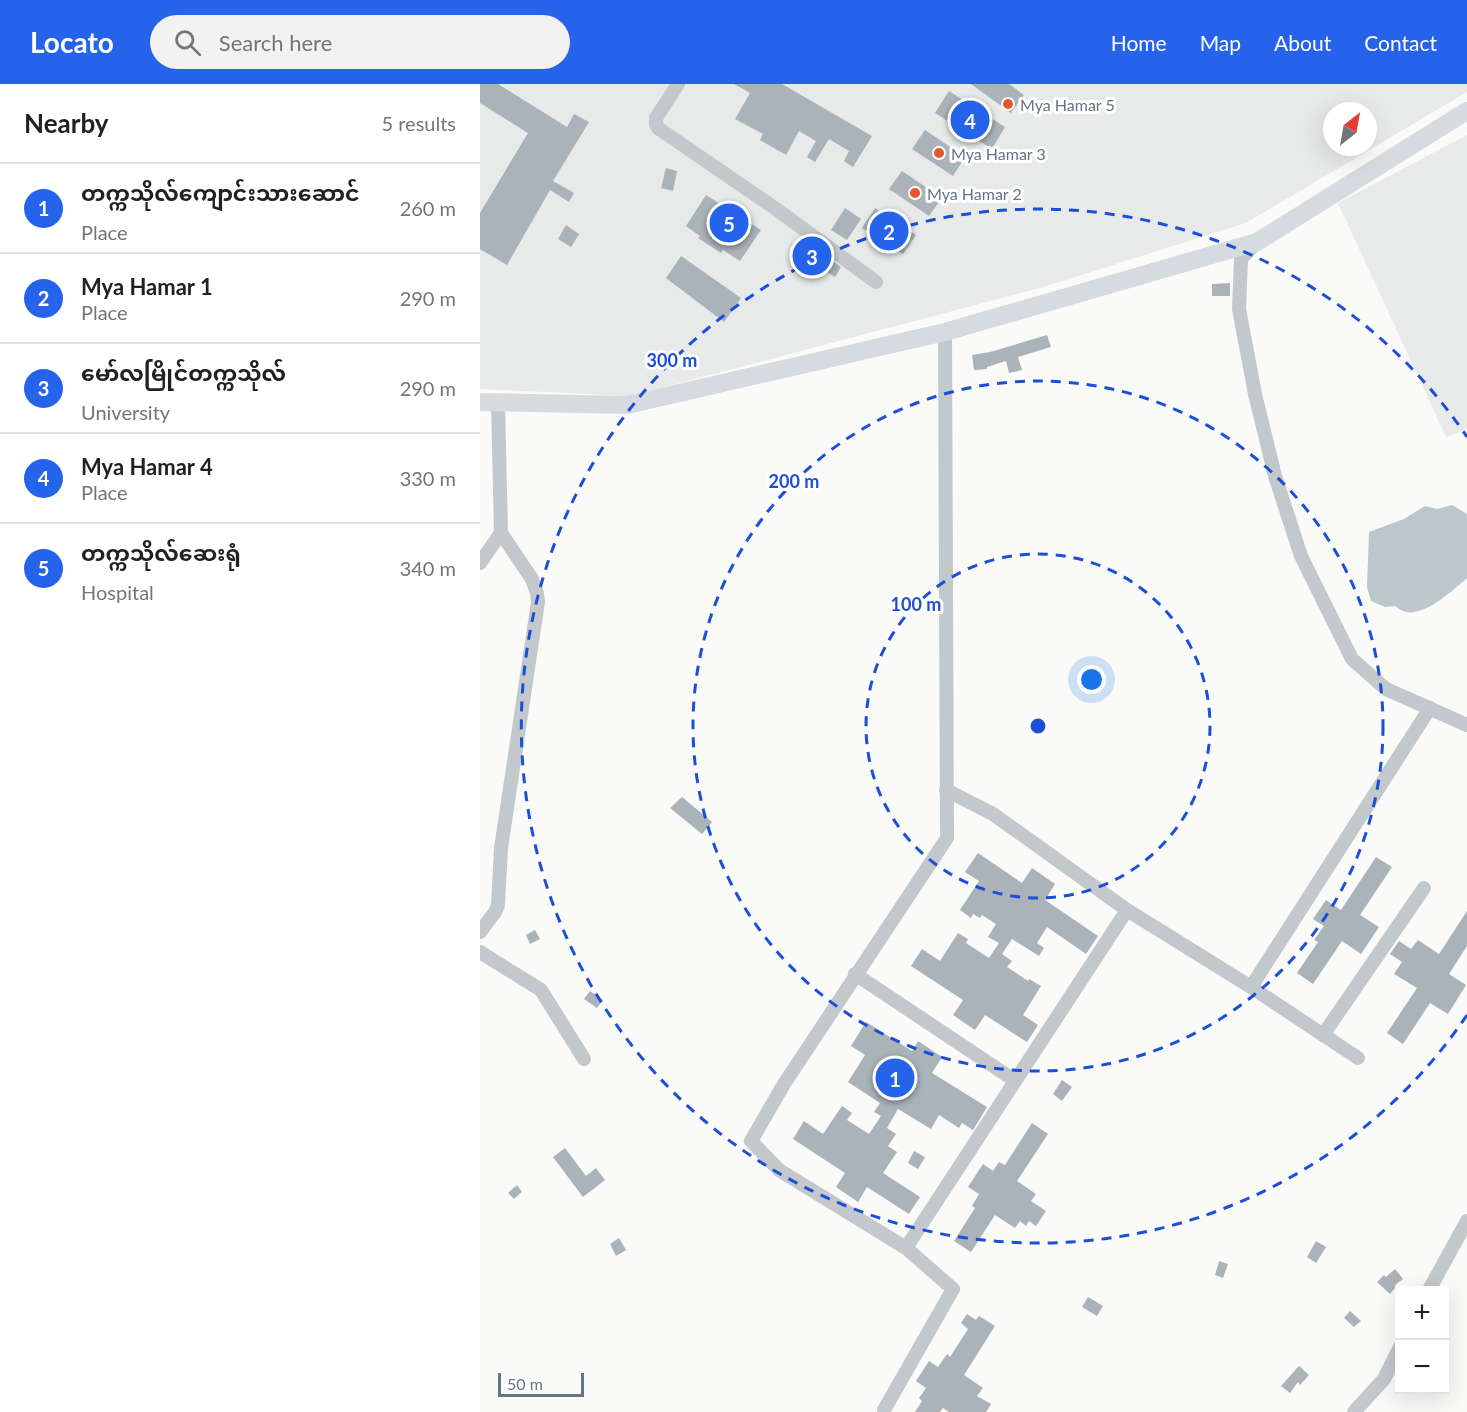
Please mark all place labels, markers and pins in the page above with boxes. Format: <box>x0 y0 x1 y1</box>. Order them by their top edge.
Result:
place label: Mya Hamar 5 <box>1020 95 1115 114</box>
marker: Mya Hamar 5 <box>1001 97 1015 111</box>
pin: 4 <box>950 98 990 142</box>
place label: Mya Hamar 3 <box>951 144 1046 163</box>
marker: Mya Hamar 3 <box>932 146 946 160</box>
place label: Mya Hamar 2 <box>927 184 1022 203</box>
marker: Mya Hamar 2 <box>908 186 922 200</box>
pin: 5 <box>710 200 748 246</box>
pin: 2 <box>870 208 908 254</box>
pin: 3 <box>792 234 832 279</box>
centre of rings <box>1028 716 1048 736</box>
pin: 1 <box>876 1056 914 1100</box>

